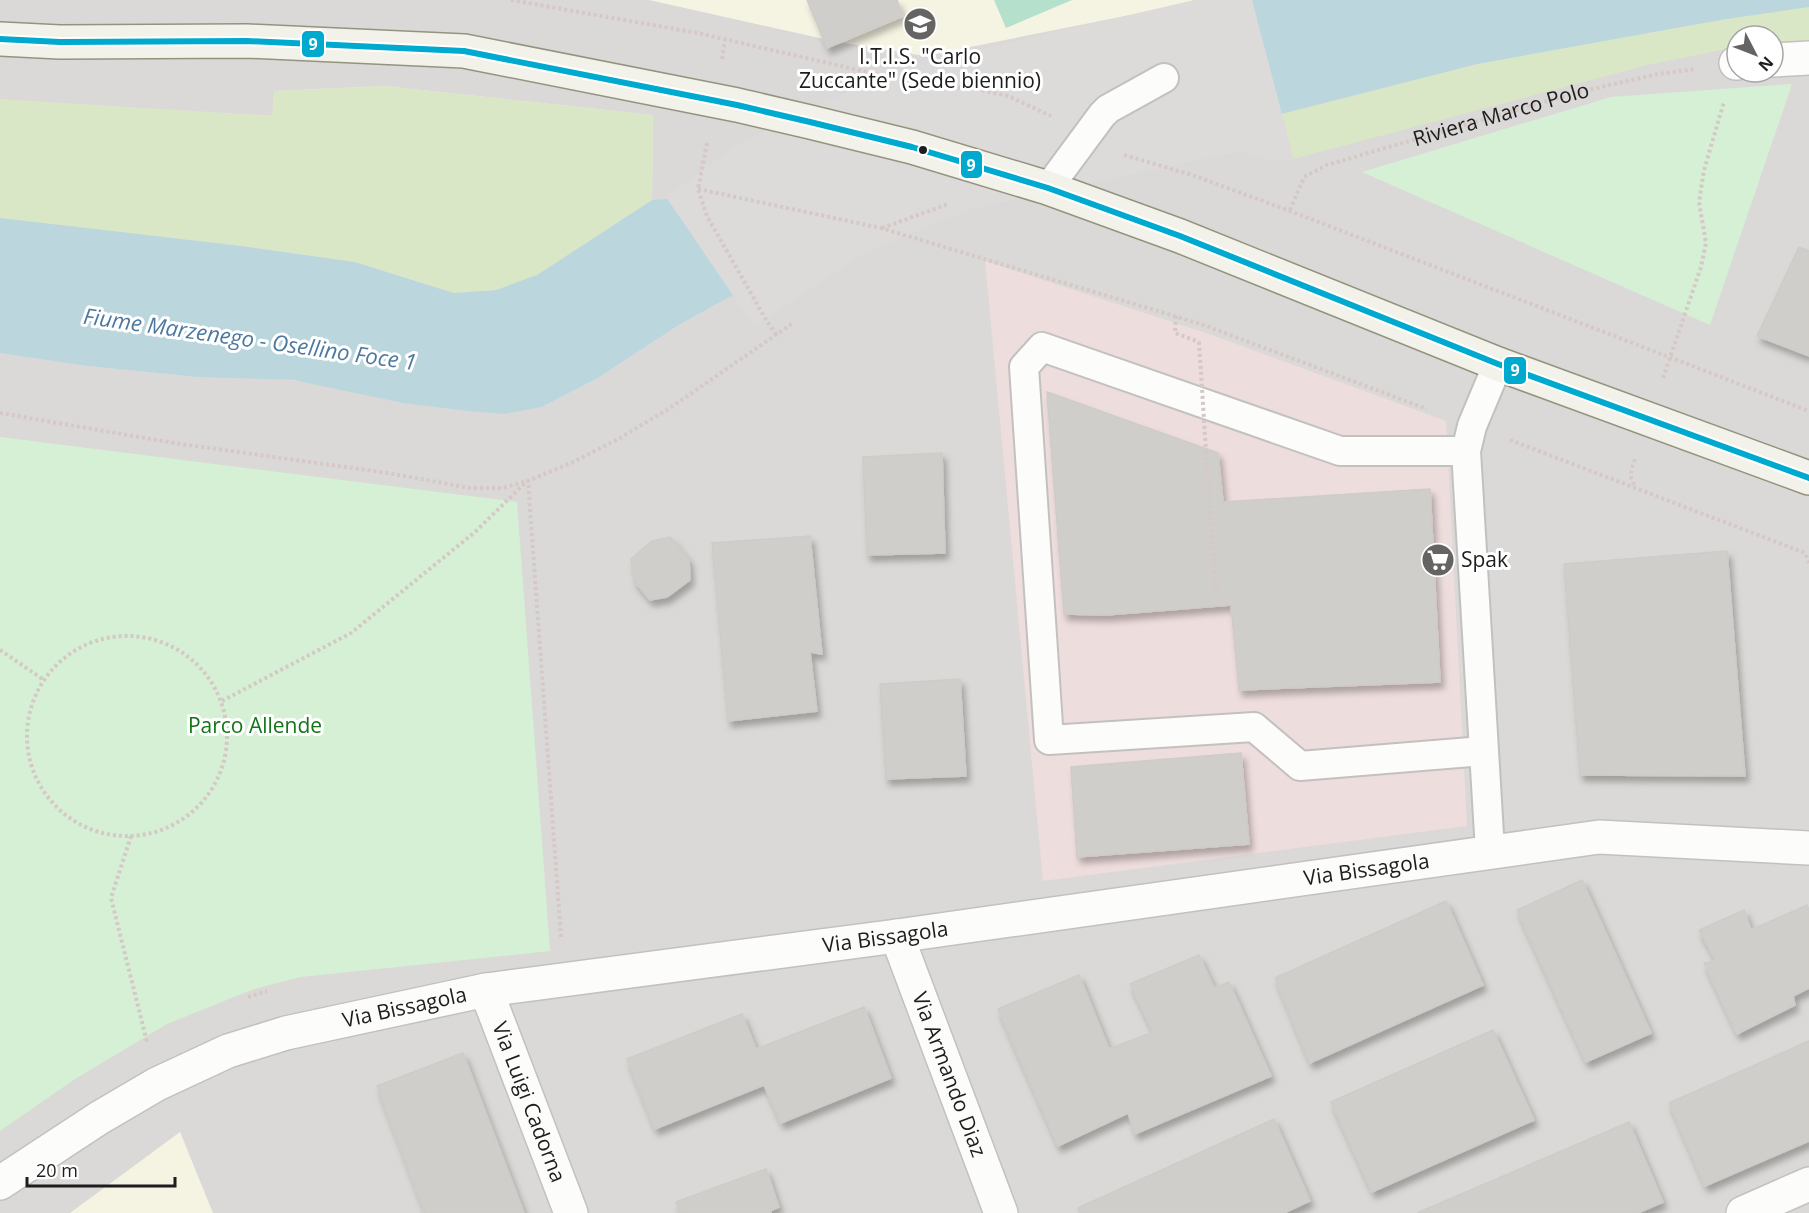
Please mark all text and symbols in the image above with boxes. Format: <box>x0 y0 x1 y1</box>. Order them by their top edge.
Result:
school or university icon: I.T.I.S. "Carlo Zuccante" (Sede biennio) <box>902 6 938 42</box>
north arrow <box>1725 24 1785 84</box>
line badge: 9 <box>301 30 325 58</box>
text: 9 <box>308 33 318 55</box>
place label: I.T.I.S. "Carlo Zuccante" (Sede biennio) <box>799 42 1041 94</box>
text: N <box>1754 52 1779 76</box>
street label: Riviera Marco Polo <box>1409 75 1592 152</box>
unlabelled marker <box>917 144 929 156</box>
line badge: 9 <box>960 150 983 179</box>
text: 9 <box>966 154 976 176</box>
water label: Fiume Marzenego - Osellino Foce 1 <box>82 300 419 376</box>
line badge: 9 <box>1503 356 1527 385</box>
text: 9 <box>1510 359 1520 381</box>
supermarket icon: Spak <box>1420 542 1456 578</box>
place label: Spak <box>1461 545 1508 573</box>
park label: Parco Allende <box>188 711 322 739</box>
street label: Via Bissagola <box>1302 846 1431 891</box>
street label: Via Bissagola <box>821 914 950 959</box>
street label: Via Bissagola <box>340 980 469 1034</box>
street label: Via Armando Diaz <box>906 988 994 1161</box>
street label: Via Luigi Cadorna <box>486 1017 573 1186</box>
scale bar <box>27 1150 176 1188</box>
text: 20 m <box>36 1158 78 1182</box>

